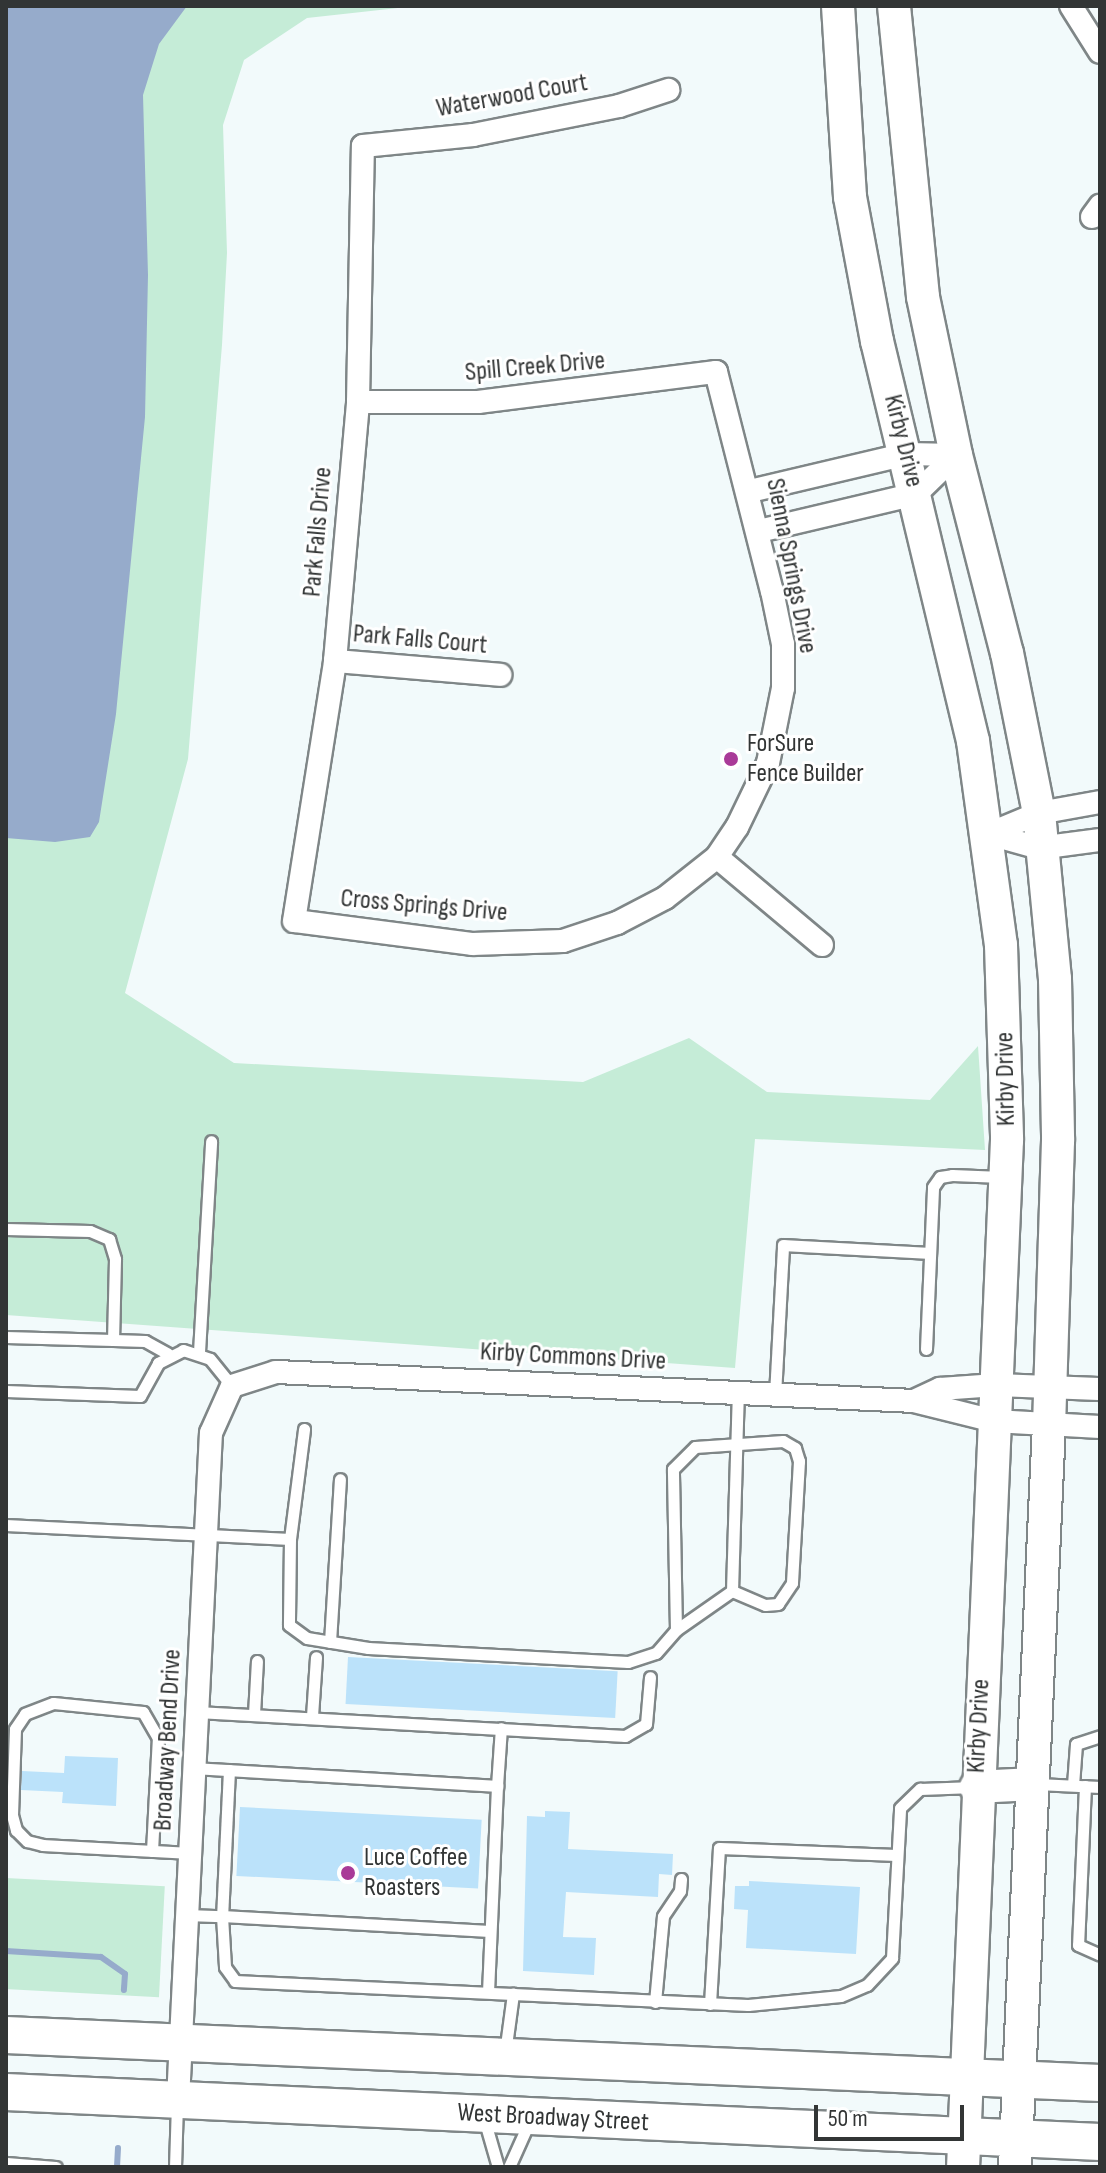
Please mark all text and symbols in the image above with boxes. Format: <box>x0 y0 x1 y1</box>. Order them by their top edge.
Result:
street label: Waterwood Court <box>434 67 590 125</box>
street label: Spill Creek Drive <box>464 345 606 389</box>
street label: Kirby Drive <box>876 391 930 491</box>
street label: Park Falls Drive <box>297 466 339 598</box>
street label: Sienna Springs Drive <box>759 476 823 656</box>
street label: Park Falls Court <box>352 619 488 661</box>
place label: ForSure Fence Builder <box>747 728 864 790</box>
marker: ForSure Fence Builder <box>722 750 740 768</box>
street label: Cross Springs Drive <box>339 883 509 929</box>
street label: Kirby Drive <box>990 1032 1022 1126</box>
street label: Kirby Commons Drive <box>479 1337 667 1377</box>
street label: Broadway Bend Drive <box>148 1648 188 1832</box>
street label: Kirby Drive <box>961 1678 997 1774</box>
place label: Luce Coffee Roasters <box>364 1842 468 1904</box>
marker: Luce Coffee Roasters <box>339 1864 357 1882</box>
scale bar <box>818 2089 968 2139</box>
street label: West Broadway Street <box>456 2097 650 2139</box>
text: 50 m <box>828 2104 868 2133</box>

